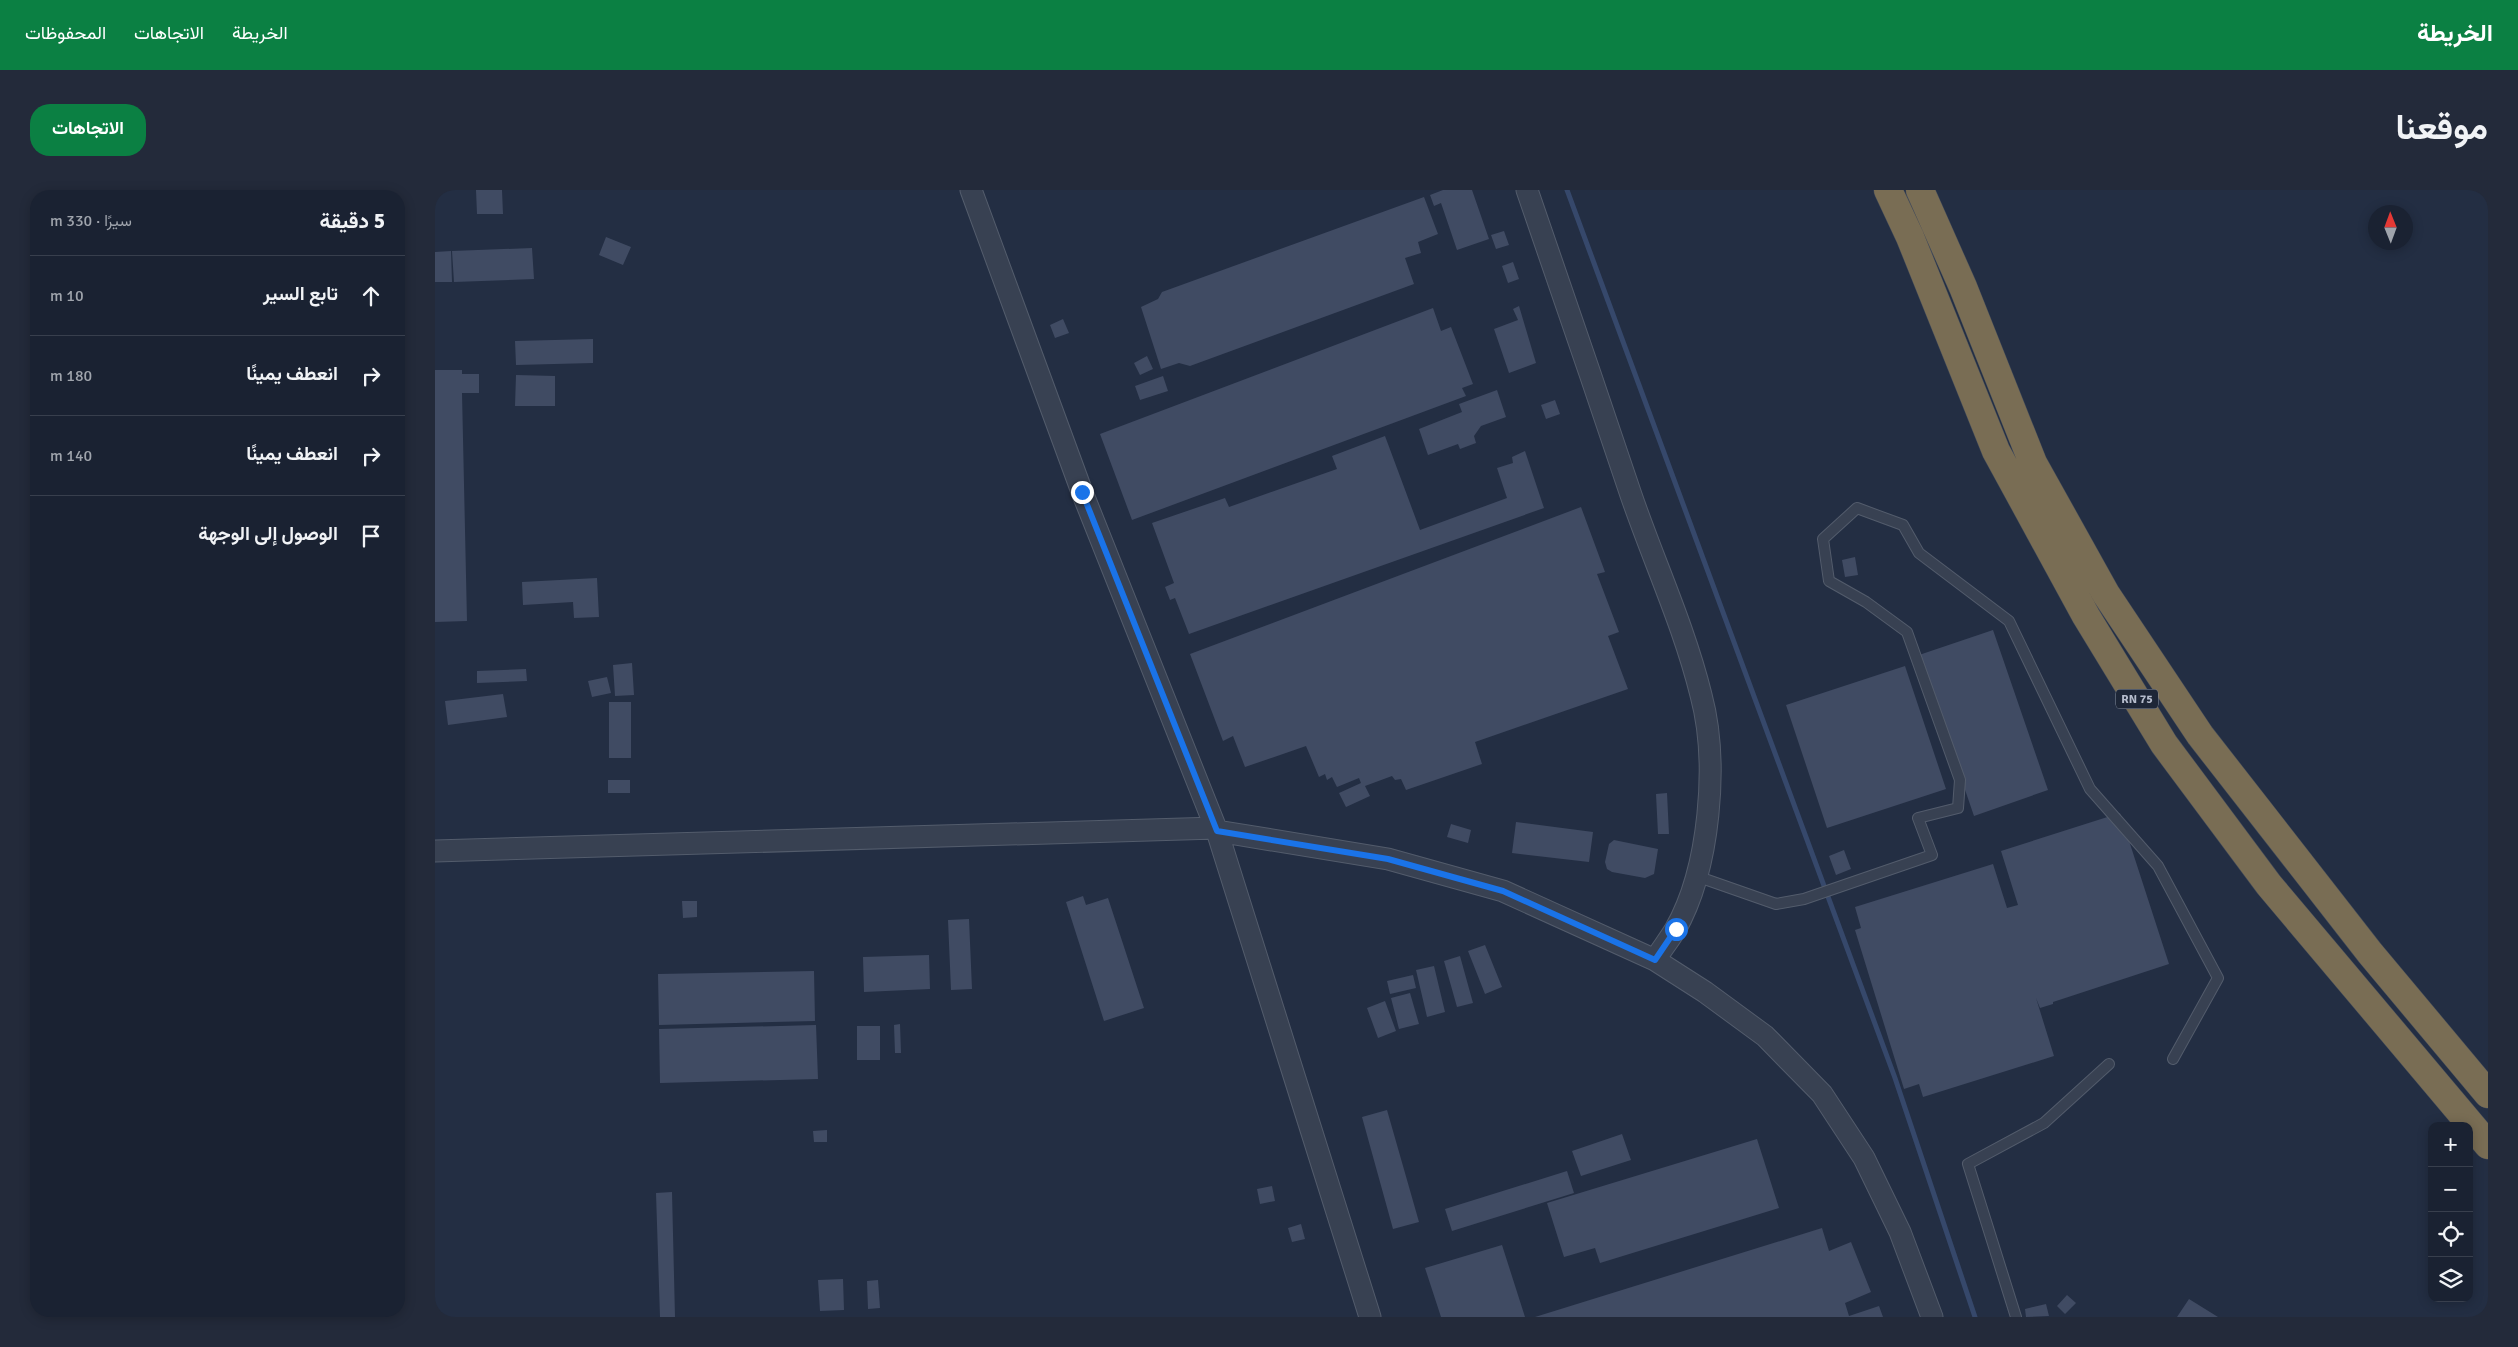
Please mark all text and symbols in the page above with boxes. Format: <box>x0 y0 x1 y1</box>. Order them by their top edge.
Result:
text: الخريطة <box>2417 18 2493 48</box>
text: المحفوظات <box>25 22 106 44</box>
text: الاتجاهات <box>134 22 204 44</box>
text: الخريطة <box>232 22 288 44</box>
button: الاتجاهات <box>30 104 146 156</box>
text: موقعنا <box>2395 106 2488 149</box>
north arrow <box>2368 205 2413 250</box>
text: 5 دقيقة <box>320 208 385 234</box>
text: سيرًا · 330 m <box>50 211 132 231</box>
text: تابع السير <box>263 282 338 306</box>
icon: ahead <box>357 282 385 310</box>
text: 10 m <box>50 286 84 306</box>
text: انعطف يمينًا <box>246 362 338 386</box>
icon: right <box>357 362 385 390</box>
text: 180 m <box>50 366 92 386</box>
text: انعطف يمينًا <box>246 442 338 466</box>
icon: right <box>357 442 385 470</box>
text: 140 m <box>50 446 92 466</box>
route end <box>1071 481 1094 504</box>
text: الوصول إلى الوجهة <box>198 522 338 546</box>
icon: arrive <box>357 522 385 550</box>
road number: RN 75 <box>2116 689 2158 708</box>
route start <box>1665 918 1688 941</box>
map controls <box>2428 1122 2473 1302</box>
button: + <box>2428 1122 2473 1167</box>
button: − <box>2428 1167 2473 1212</box>
button: locate <box>2428 1212 2473 1257</box>
button: layers <box>2428 1257 2473 1302</box>

